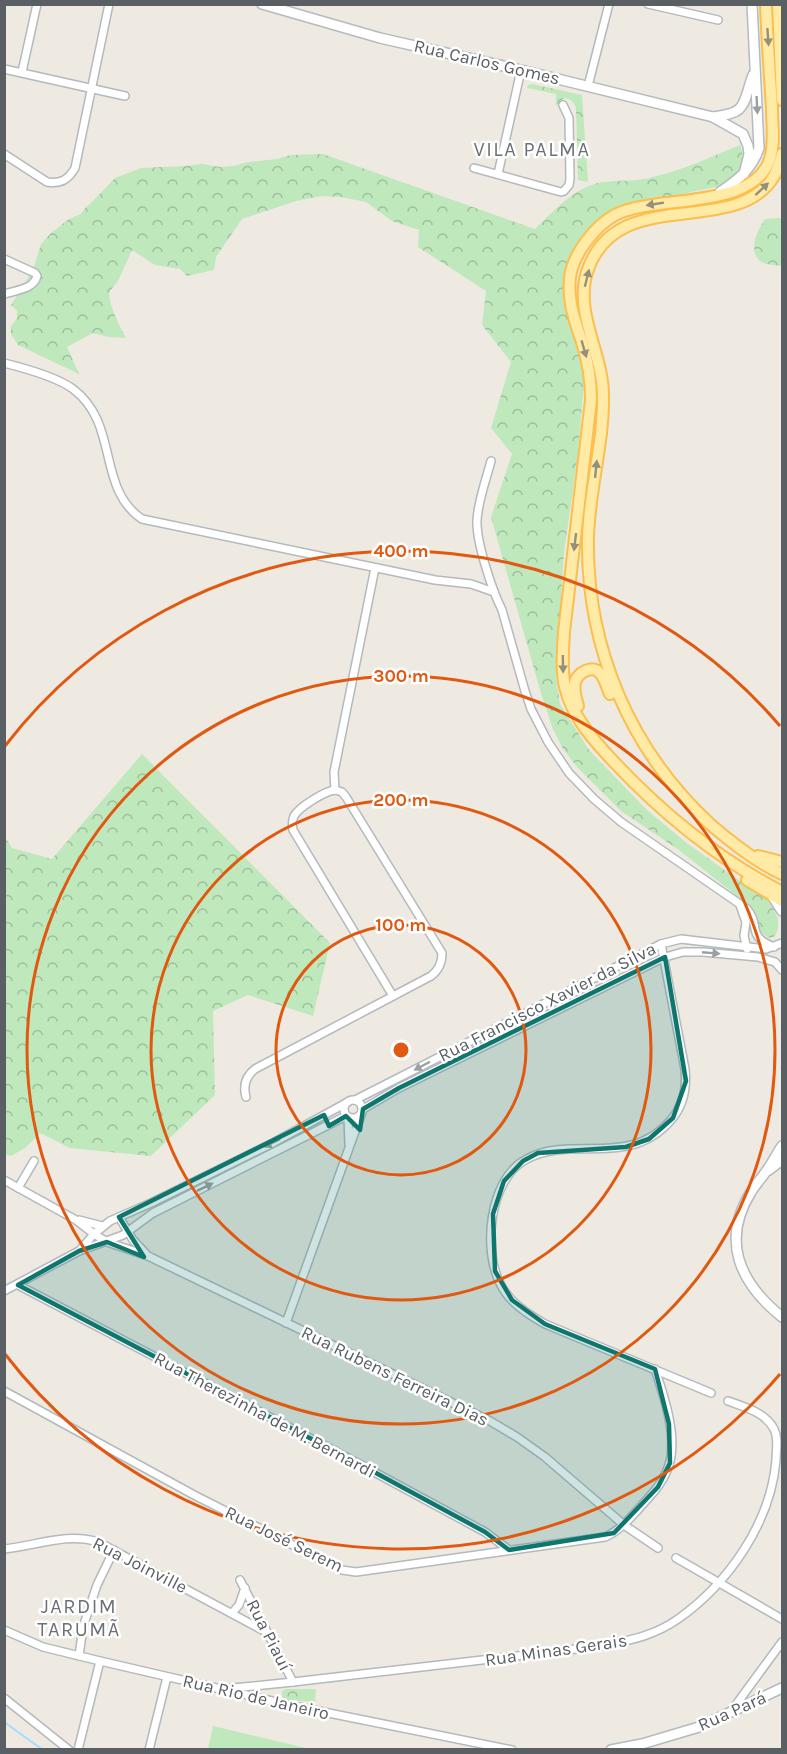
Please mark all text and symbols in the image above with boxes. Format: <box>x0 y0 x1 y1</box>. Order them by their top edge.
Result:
one-way arrow <box>763 28 772 47</box>
street label: Rua Carlos Gomes <box>412 35 562 89</box>
one-way arrow <box>752 95 761 114</box>
district label: VILA PALMA <box>474 138 591 161</box>
one-way arrow <box>755 182 770 196</box>
one-way arrow <box>645 200 664 209</box>
one-way arrow <box>583 268 593 287</box>
one-way arrow <box>579 340 589 358</box>
one-way arrow <box>591 460 601 479</box>
one-way arrow <box>570 533 580 552</box>
text: 400 m <box>373 540 429 562</box>
one-way arrow <box>558 655 568 674</box>
text: 300 m <box>373 665 429 687</box>
text: 200 m <box>373 789 429 811</box>
text: 100 m <box>376 914 426 936</box>
street label: Rua Francisco Xavier da Silva <box>435 937 659 1067</box>
one-way arrow <box>702 948 721 957</box>
centre of rings <box>391 1040 411 1060</box>
one-way arrow <box>413 1061 430 1071</box>
one-way arrow <box>264 1138 281 1148</box>
one-way arrow <box>197 1182 214 1192</box>
street label: Rua Rubens Ferreira Dias <box>298 1321 492 1431</box>
street label: Rua Therezinha de M. Bernardi <box>150 1347 380 1483</box>
street label: Rua José Serem <box>221 1501 347 1577</box>
street label: Rua Joinville <box>89 1532 191 1598</box>
district label: JARDIM TARUMÃ <box>37 1595 121 1641</box>
street label: Rua Piauí <box>242 1595 297 1675</box>
street label: Rua Minas Gerais <box>484 1629 628 1671</box>
street label: Rua Rio de Janeiro <box>181 1669 331 1725</box>
street label: Rua Pará <box>694 1686 770 1736</box>

